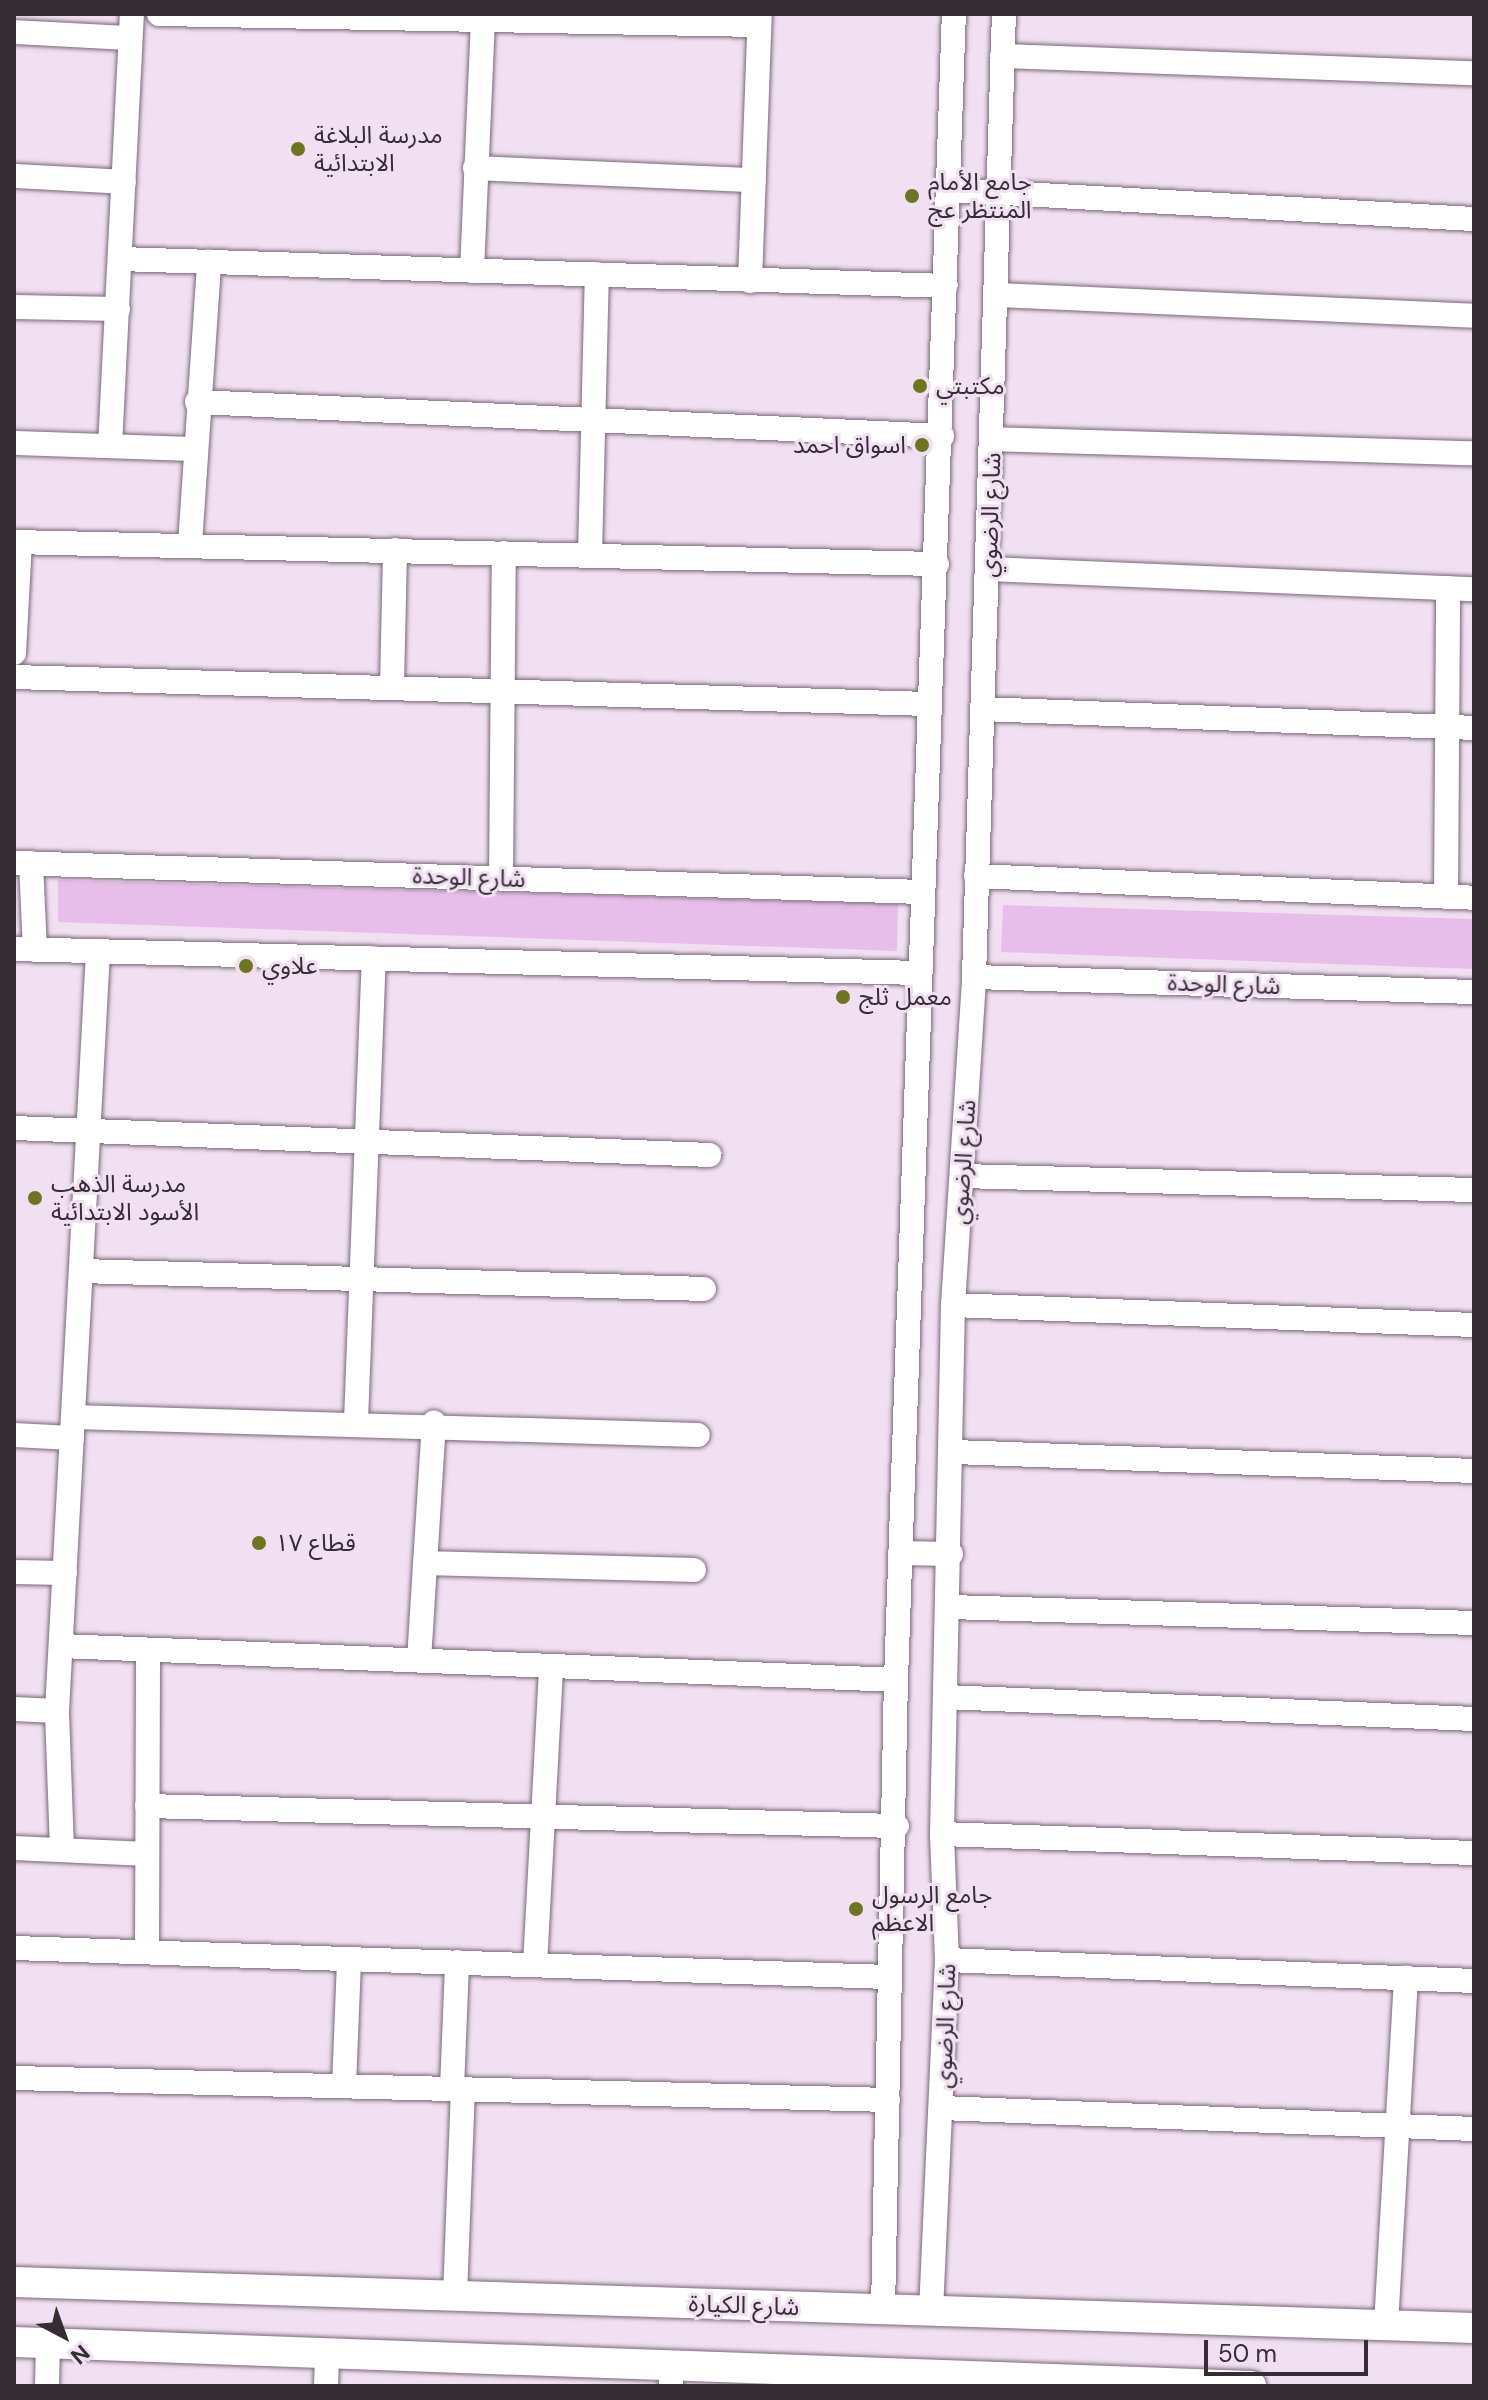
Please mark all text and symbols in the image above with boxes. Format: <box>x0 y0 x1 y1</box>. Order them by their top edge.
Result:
place label: مدرسة البلاغة الابتدائية <box>314 121 443 177</box>
marker: مدرسة البلاغة الابتدائية <box>289 140 307 158</box>
place label: جامع الأمام المنتظر عج <box>928 168 1032 224</box>
marker: جامع الأمام المنتظر عج <box>903 187 921 205</box>
place label: مكتبتي <box>936 372 1005 400</box>
marker: مكتبتي <box>911 377 929 395</box>
place label: اسواق احمد <box>793 431 906 459</box>
marker: اسواق احمد <box>913 436 931 454</box>
street label: شارع الرضوي <box>973 452 1007 578</box>
street label: شارع الوحدة <box>412 861 526 893</box>
place label: علاوي <box>262 952 317 980</box>
marker: علاوي <box>237 957 255 975</box>
street label: شارع الوحدة <box>1167 968 1281 1000</box>
place label: معمل ثلج <box>859 983 952 1011</box>
marker: معمل ثلج <box>834 988 852 1006</box>
street label: شارع الرضوي <box>944 1099 982 1225</box>
place label: مدرسة الذهب الأسود الابتدائية <box>51 1170 199 1226</box>
marker: مدرسة الذهب الأسود الابتدائية <box>26 1189 44 1207</box>
place label: قطاع ١٧ <box>275 1529 356 1557</box>
marker: قطاع ١٧ <box>250 1534 268 1552</box>
place label: جامع الرسول الاعظم <box>872 1881 992 1937</box>
marker: جامع الرسول الاعظم <box>847 1900 865 1918</box>
street label: شارع الرضوي <box>928 1963 962 2089</box>
street label: شارع الكيارة <box>688 2289 800 2321</box>
north arrow <box>24 2296 104 2376</box>
scale bar <box>1208 2324 1372 2374</box>
text: N <box>65 2338 96 2371</box>
text: 50 m <box>1218 2338 1277 2369</box>

